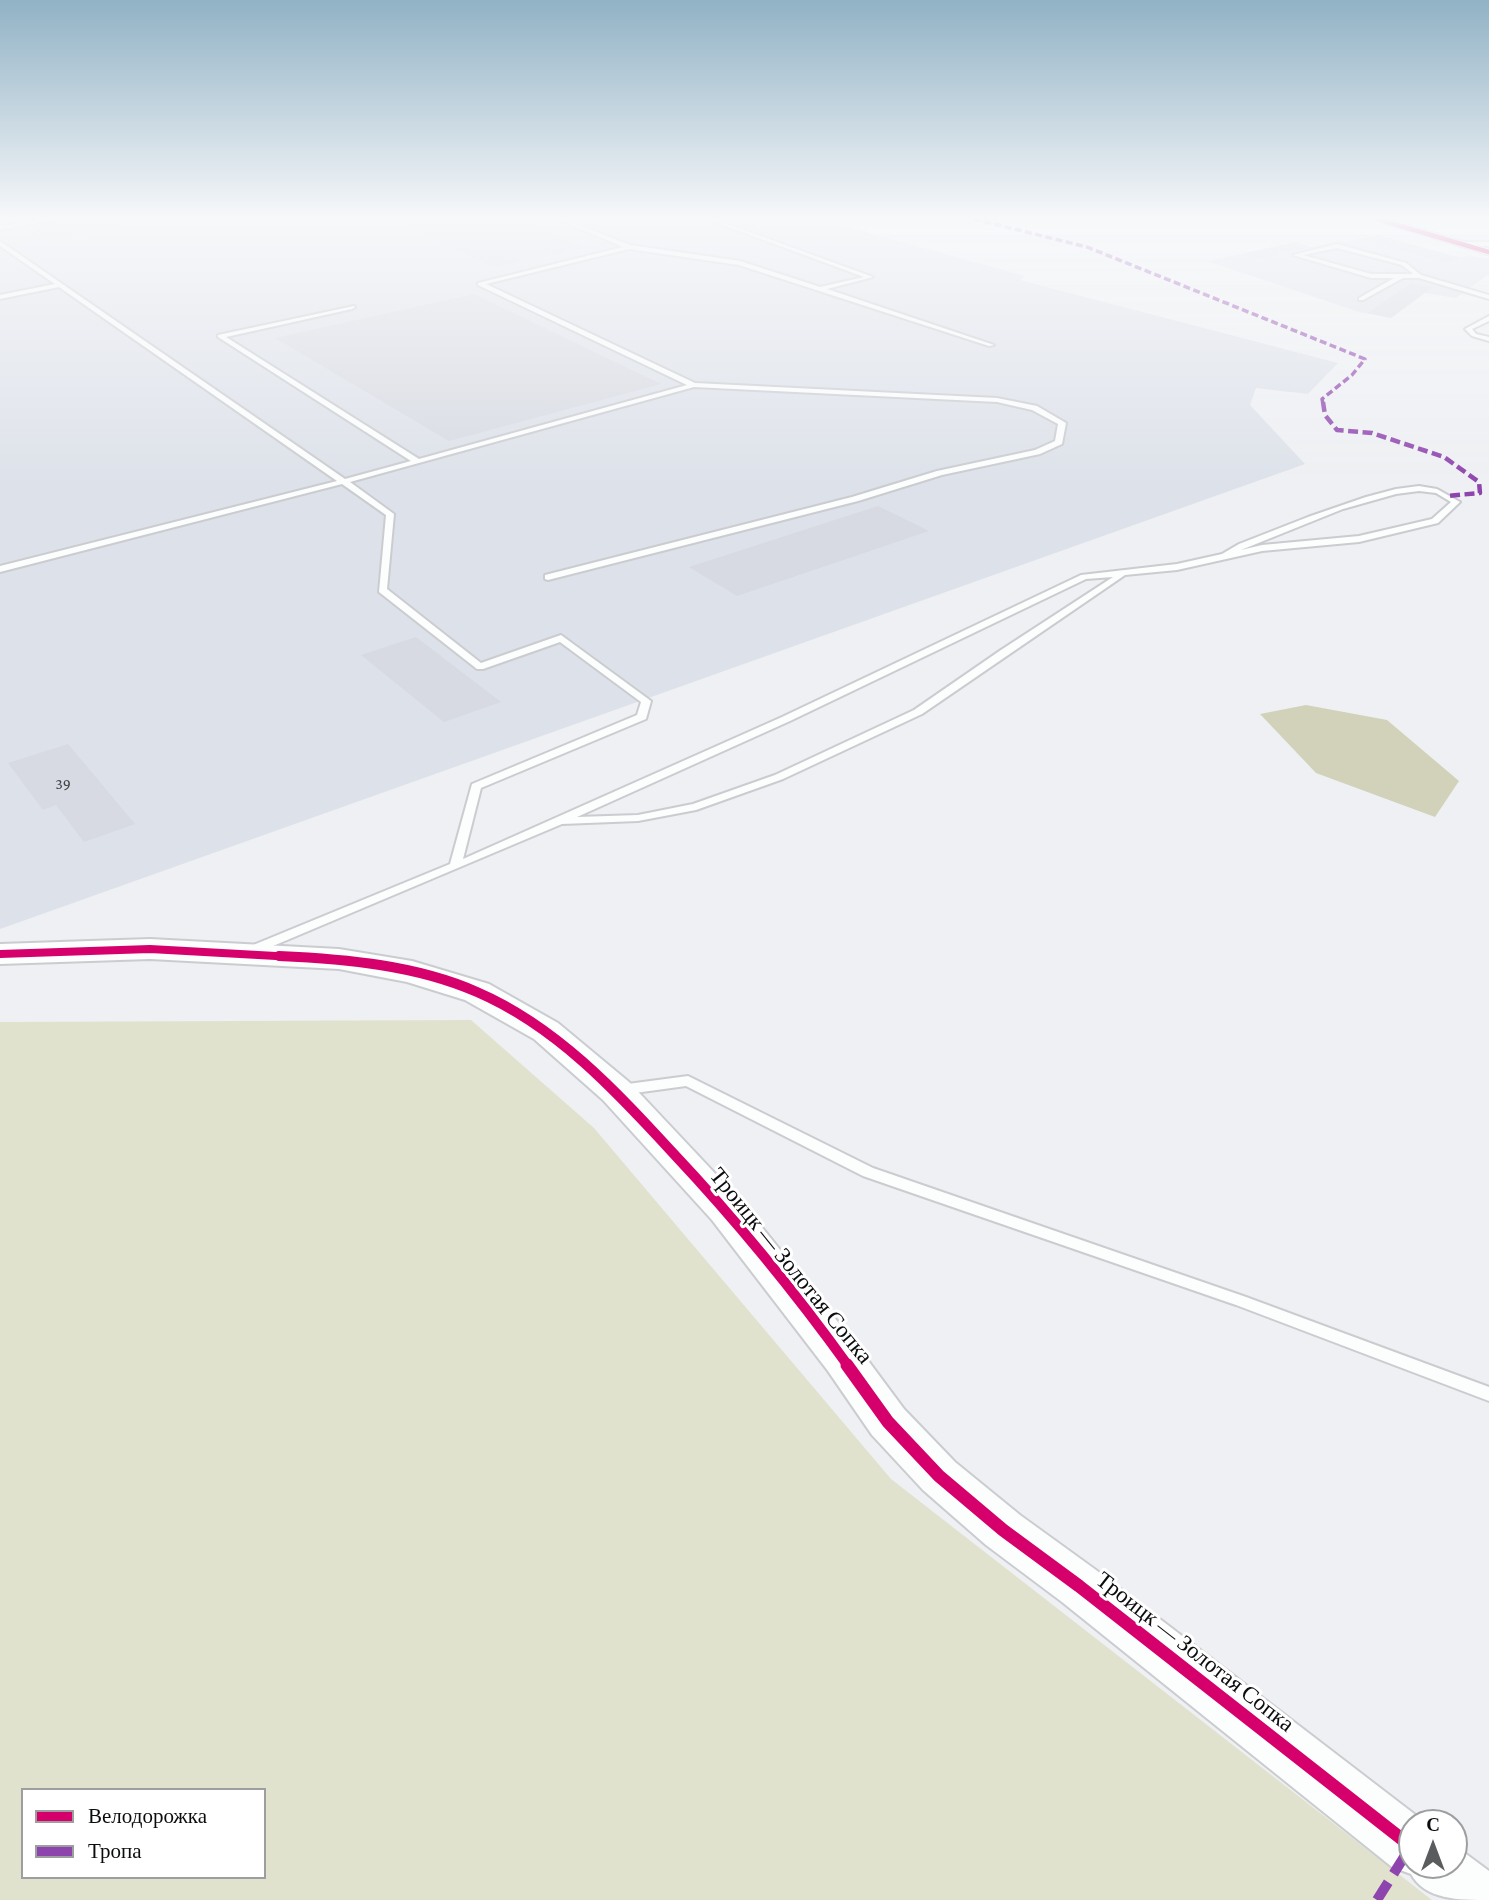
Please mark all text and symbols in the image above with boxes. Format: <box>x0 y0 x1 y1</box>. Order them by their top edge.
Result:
house number: 39 <box>55 774 71 794</box>
street label: Троицк — Золотая Сопка <box>703 1162 879 1370</box>
street label: Троицк — Золотая Сопка <box>1090 1566 1300 1738</box>
legend <box>21 1788 266 1879</box>
text: Велодорожка <box>88 1804 207 1828</box>
north arrow <box>1398 1809 1468 1879</box>
text: С <box>1426 1814 1440 1835</box>
text: Тропа <box>88 1839 142 1863</box>

